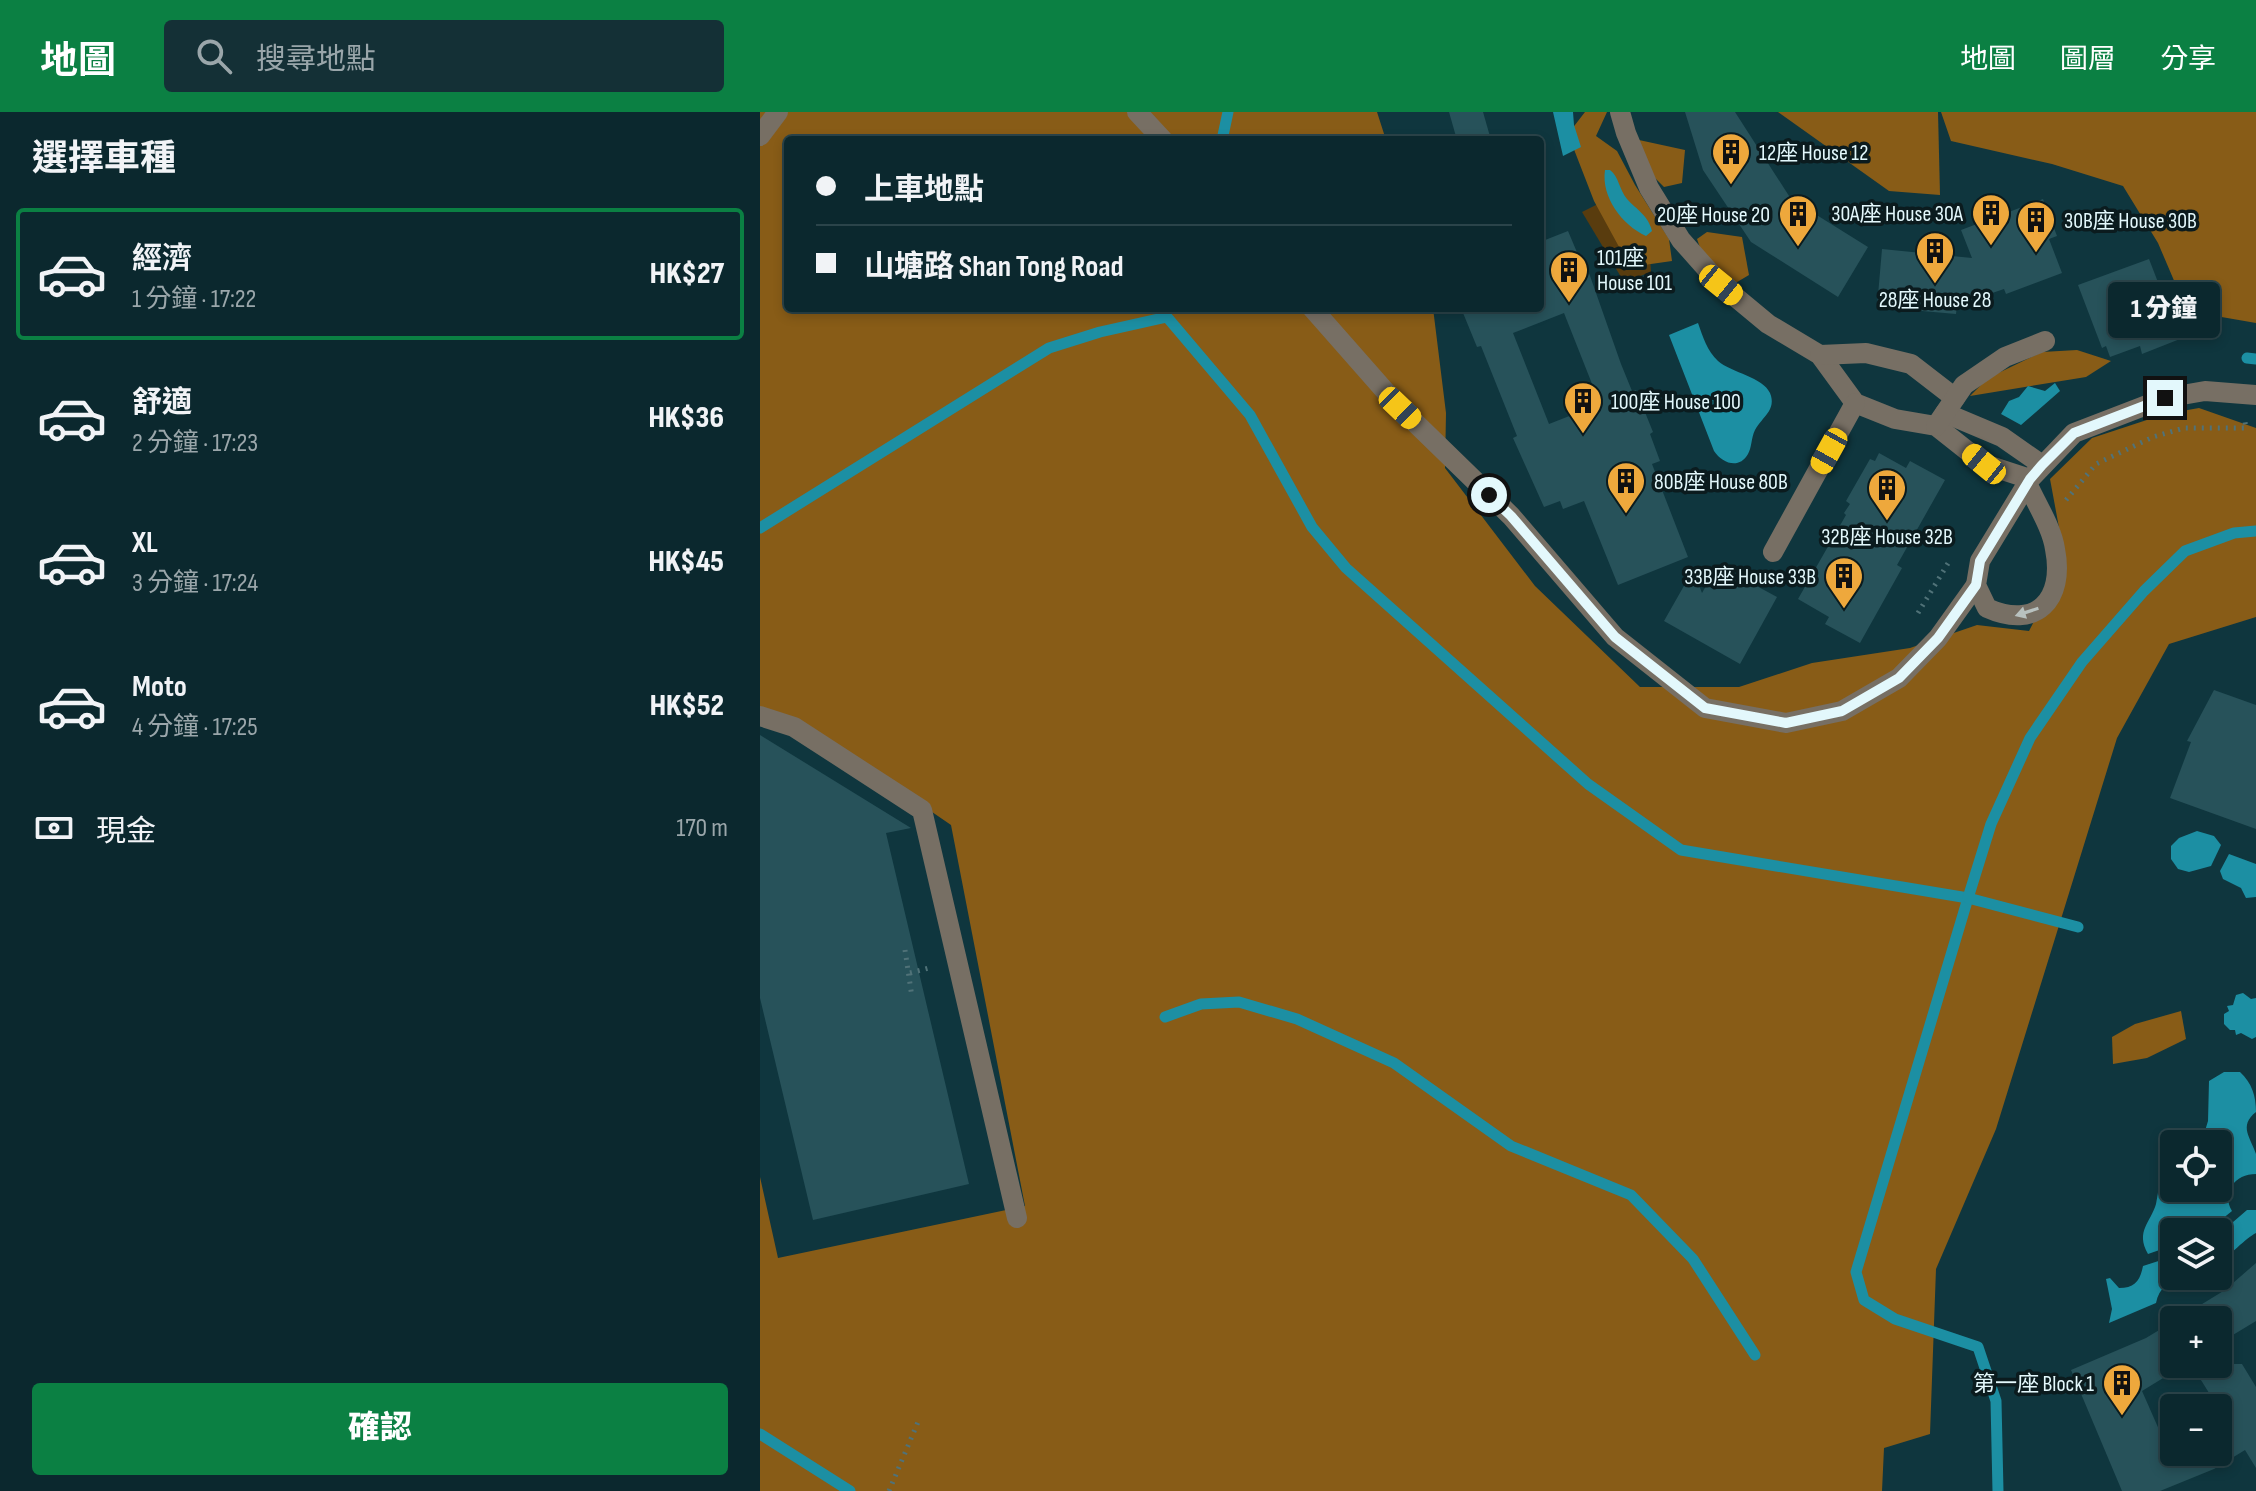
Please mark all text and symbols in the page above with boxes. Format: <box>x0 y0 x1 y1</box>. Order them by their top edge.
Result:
search box <box>164 20 724 92</box>
icon: search <box>192 34 236 78</box>
text: 地圖 <box>40 39 116 84</box>
text: 搜尋地點 <box>256 42 376 78</box>
text: 地圖 <box>1960 43 2016 76</box>
text: 圖層 <box>2060 43 2116 76</box>
text: 分享 <box>2160 43 2216 76</box>
building icon: 12座 House 12 <box>1710 131 1752 186</box>
text: 選擇車種 <box>32 138 176 181</box>
place label: 12座 House 12 <box>1759 140 1868 167</box>
text: 上車地點 <box>864 172 984 208</box>
building icon: 30A座 House 30A <box>1970 192 2012 247</box>
building icon: 20座 House 20 <box>1777 193 1819 248</box>
building icon: 30B座 House 30B <box>2015 199 2057 254</box>
place label: 30A座 House 30A <box>1831 201 1964 228</box>
place label: 20座 House 20 <box>1657 202 1770 229</box>
place label: 30B座 House 30B <box>2064 208 2197 235</box>
building icon: 28座 House 28 <box>1914 230 1956 285</box>
icon: car <box>36 238 108 310</box>
text: 經濟 <box>132 241 192 277</box>
place label: 101座 House 101 <box>1597 245 1672 297</box>
text: 山塘路 Shan Tong Road <box>864 249 1124 285</box>
building icon: 101座 House 101 <box>1548 249 1590 304</box>
text: HK$27 <box>650 256 724 292</box>
car <box>1695 261 1747 309</box>
callout: 1 分鐘 <box>2109 282 2221 338</box>
text: 1 分鐘 · 17:22 <box>132 284 256 315</box>
place label: 28座 House 28 <box>1879 287 1991 314</box>
text: 1 分鐘 <box>2131 294 2197 325</box>
building icon: 100座 House 100 <box>1562 380 1604 435</box>
route end <box>2147 380 2183 416</box>
icon: car <box>36 382 108 454</box>
car <box>1374 383 1426 433</box>
text: 舒適 <box>132 385 192 421</box>
place label: 100座 House 100 <box>1611 389 1741 416</box>
text: HK$36 <box>648 400 724 436</box>
car <box>1807 424 1851 478</box>
text: 2 分鐘 · 17:23 <box>132 428 258 459</box>
car <box>1958 440 2010 488</box>
building icon: 80B座 House 80B <box>1605 460 1647 515</box>
building icon: 32B座 House 32B <box>1866 467 1908 522</box>
place label: 80B座 House 80B <box>1654 469 1788 496</box>
route start <box>1471 477 1507 513</box>
place label: 32B座 House 32B <box>1821 524 1953 551</box>
text: XL <box>132 525 158 561</box>
icon: car <box>36 526 108 598</box>
text: HK$45 <box>649 544 724 580</box>
building icon: 33B座 House 33B <box>1823 555 1865 610</box>
place label: 33B座 House 33B <box>1684 564 1816 591</box>
text: 3 分鐘 · 17:24 <box>132 568 258 599</box>
one-way arrow <box>2015 606 2039 619</box>
text: Moto <box>132 669 187 705</box>
icon: car <box>36 670 108 742</box>
text: HK$52 <box>650 688 724 724</box>
text: 4 分鐘 · 17:25 <box>132 712 258 743</box>
icon: cash <box>32 806 76 850</box>
text: 170 m <box>676 813 728 844</box>
text: 現金 <box>96 814 156 850</box>
map controls <box>2160 1130 2232 1466</box>
button: locate <box>2160 1130 2232 1202</box>
button: layers <box>2160 1218 2232 1290</box>
button: + <box>2160 1306 2232 1378</box>
building icon: 第一座 Block 1 <box>2101 1362 2143 1417</box>
place label: 第一座 Block 1 <box>1973 1371 2094 1398</box>
button: 確認 <box>32 1383 728 1475</box>
button: − <box>2160 1394 2232 1466</box>

